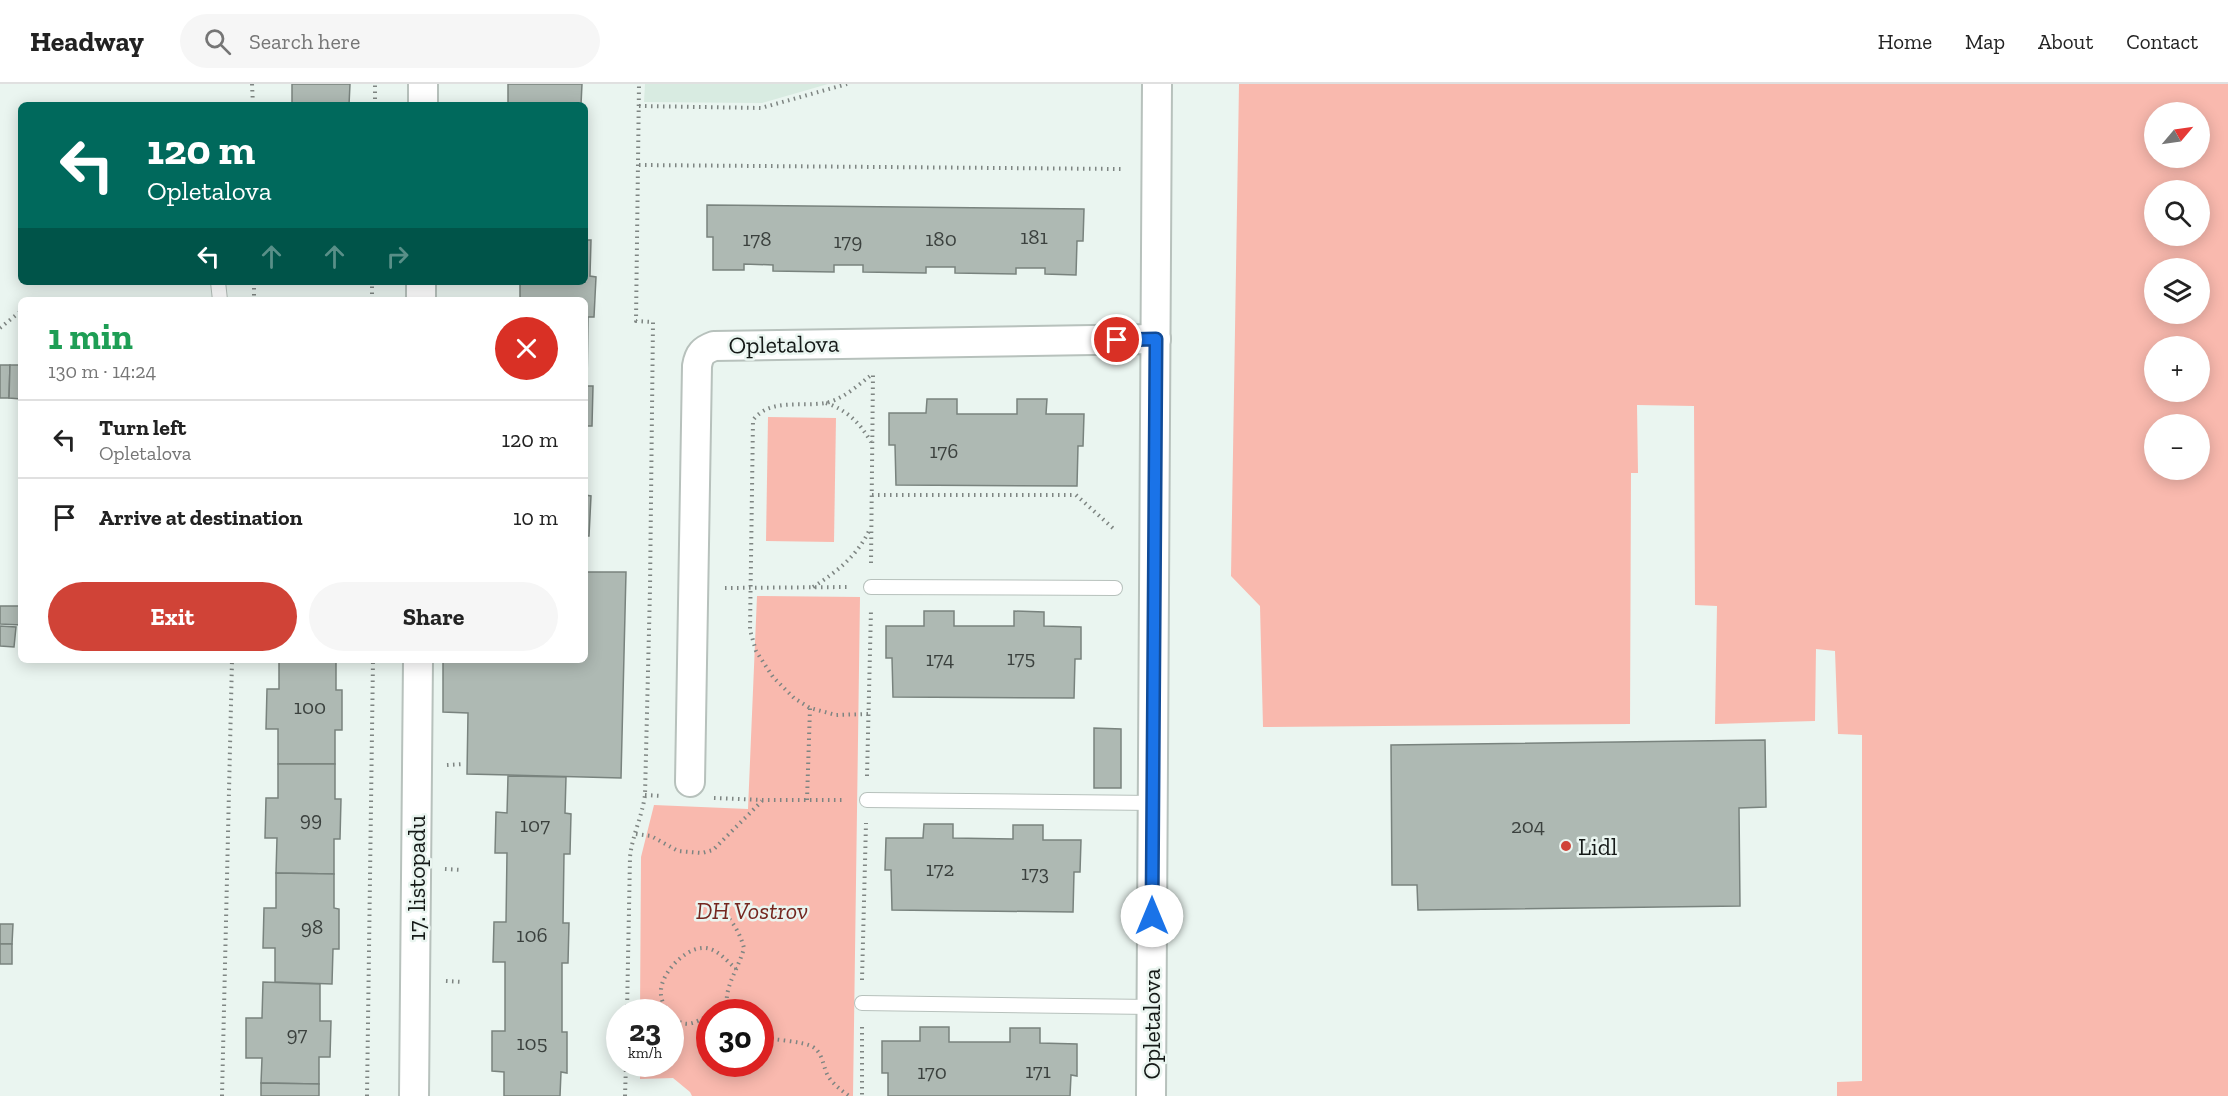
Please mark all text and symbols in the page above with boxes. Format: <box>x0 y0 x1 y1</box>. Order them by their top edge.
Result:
search box <box>180 14 600 68</box>
text: Headway <box>30 25 144 58</box>
icon: search <box>201 25 234 58</box>
text: Search here <box>249 28 360 55</box>
text: Home <box>1878 29 1932 54</box>
text: Map <box>1965 29 2005 54</box>
text: About <box>2038 29 2093 54</box>
text: Contact <box>2126 29 2198 54</box>
north arrow <box>2144 102 2210 168</box>
map controls <box>2144 102 2210 480</box>
text: 120 m <box>147 124 255 175</box>
icon: left <box>48 126 126 204</box>
text: Opletalova <box>147 175 272 207</box>
button: search <box>2144 180 2210 246</box>
house number: 181 <box>1020 224 1048 249</box>
house number: 178 <box>743 226 771 251</box>
house number: 180 <box>925 226 957 251</box>
house number: 179 <box>834 228 862 253</box>
icon: left <box>192 240 225 273</box>
icon: ahead <box>255 240 288 273</box>
icon: ahead <box>318 240 351 273</box>
icon: right <box>381 240 414 273</box>
button: layers <box>2144 258 2210 324</box>
pin <box>1091 314 1142 365</box>
text: 1 min <box>48 315 133 358</box>
button: close <box>495 317 558 380</box>
icon: arrive <box>1100 323 1133 356</box>
street label: Opletalova <box>728 329 840 359</box>
button: + <box>2144 336 2210 402</box>
text: 130 m · 14:24 <box>48 359 156 383</box>
text: Turn left <box>99 414 186 441</box>
button: − <box>2144 414 2210 480</box>
icon: left <box>48 423 81 456</box>
text: 120 m <box>502 426 558 453</box>
house number: 176 <box>930 438 958 463</box>
text: Opletalova <box>99 441 191 465</box>
icon: arrive <box>48 501 81 534</box>
text: Arrive at destination <box>99 504 302 531</box>
text: 10 m <box>513 504 558 531</box>
button: Exit <box>48 582 297 651</box>
button: Share <box>309 582 558 651</box>
house number: 175 <box>1007 645 1035 670</box>
house number: 174 <box>926 646 954 671</box>
house number: 100 <box>294 694 326 719</box>
house number: 99 <box>300 806 322 831</box>
house number: 107 <box>520 812 550 837</box>
house number: 204 <box>1511 813 1545 838</box>
street label: 17. listopadu <box>402 815 431 941</box>
place label: Lidl <box>1578 832 1617 861</box>
marker: Lidl <box>1559 839 1573 853</box>
house number: 172 <box>926 856 954 881</box>
house number: 173 <box>1021 860 1049 885</box>
position arrow <box>1120 884 1184 948</box>
park label: DH Vostrov <box>696 896 808 925</box>
house number: 98 <box>301 914 323 939</box>
house number: 106 <box>516 922 548 947</box>
street label: Opletalova <box>1137 968 1166 1079</box>
speed limit sign: 30 <box>696 999 774 1077</box>
text: 23 <box>629 1013 661 1049</box>
house number: 97 <box>286 1021 308 1046</box>
house number: 105 <box>517 1030 547 1055</box>
text: km/h <box>628 1044 662 1062</box>
house number: 171 <box>1025 1058 1051 1083</box>
house number: 170 <box>917 1059 947 1084</box>

